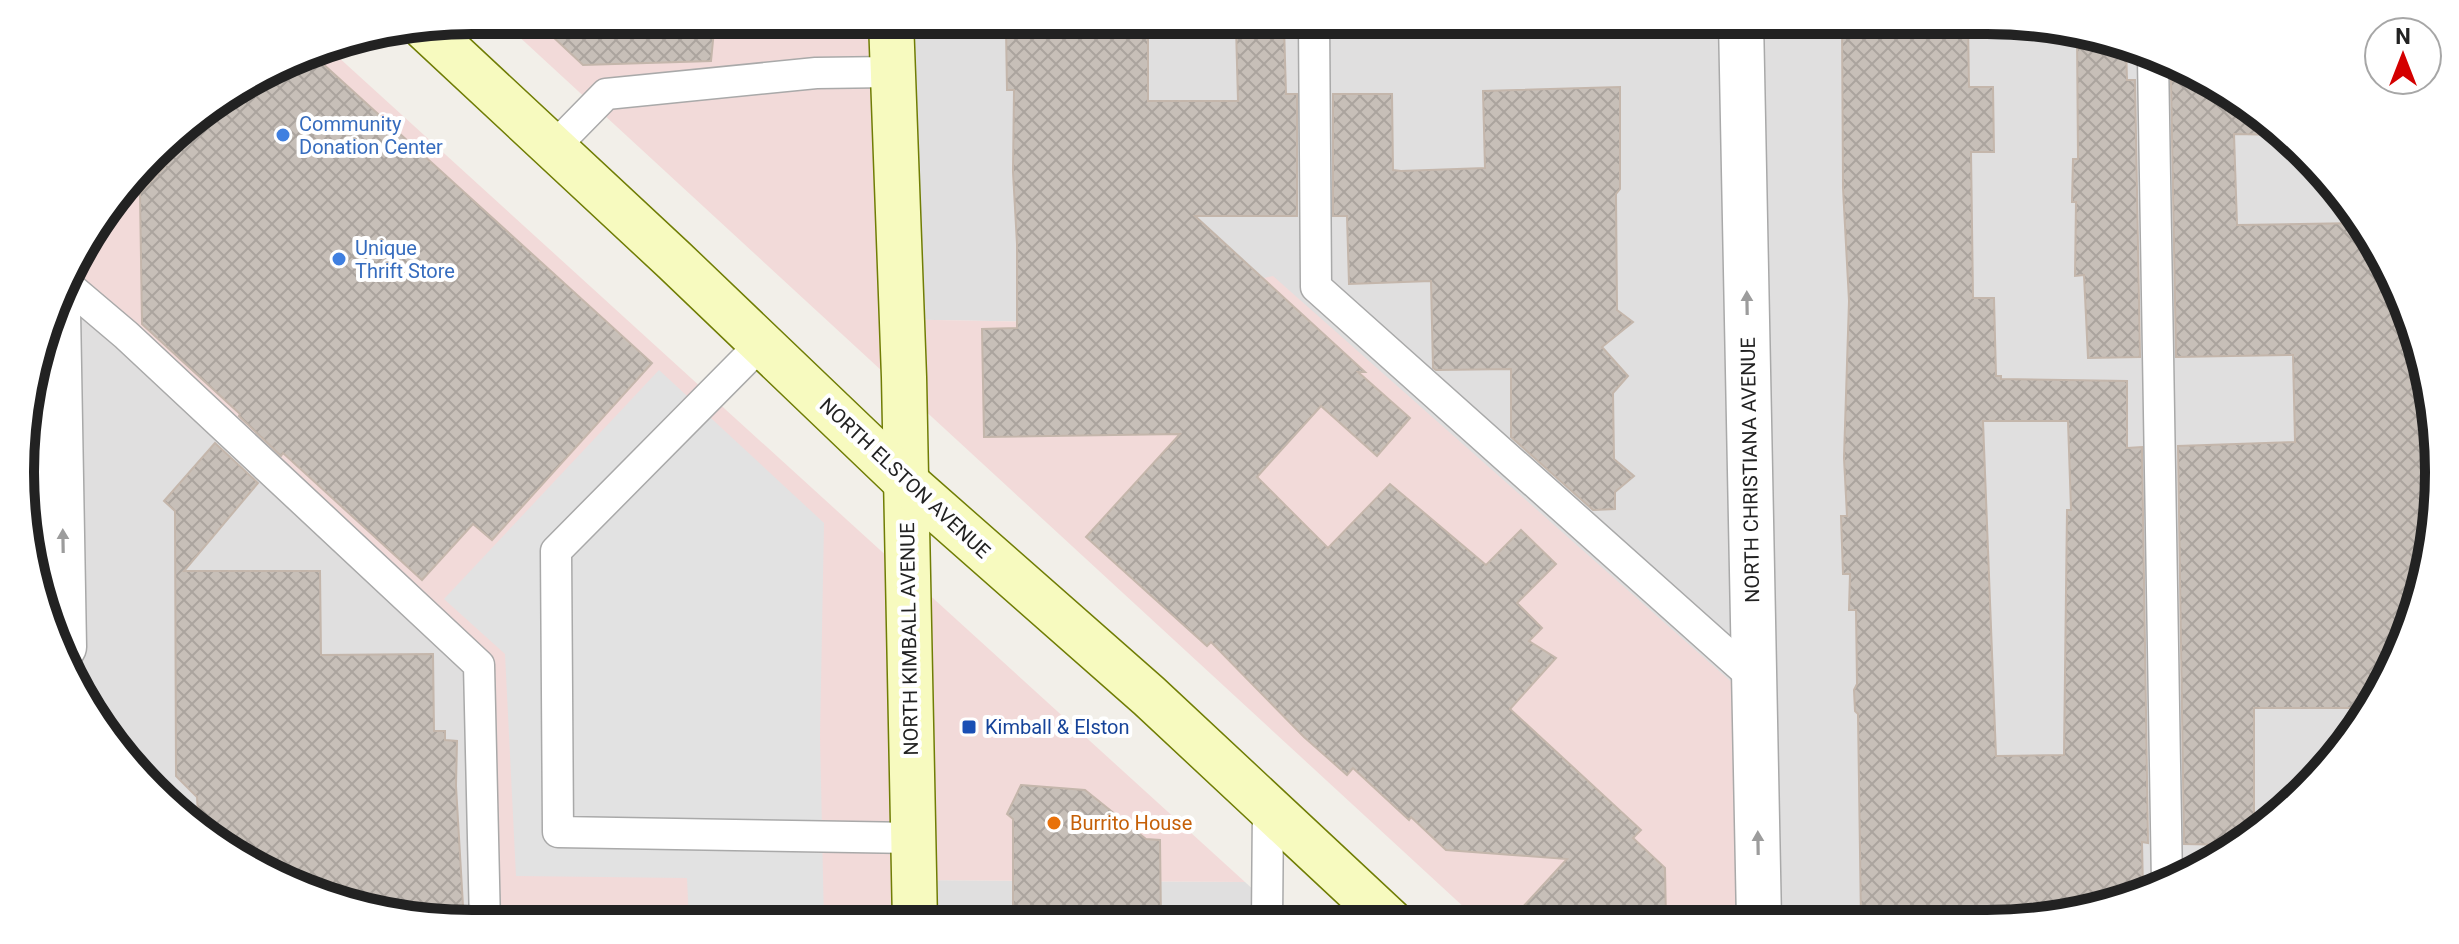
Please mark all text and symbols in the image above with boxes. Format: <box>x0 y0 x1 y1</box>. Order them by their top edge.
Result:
north arrow <box>2363 16 2443 96</box>
text: N <box>2395 24 2411 49</box>
place label: Community Donation Center <box>299 112 443 159</box>
marker: Community Donation Center <box>274 126 292 144</box>
place label: Unique Thrift Store <box>355 236 455 283</box>
marker: Unique Thrift Store <box>330 250 348 268</box>
one-way arrow <box>1741 290 1753 315</box>
street label: NORTH CHRISTIANA AVENUE <box>1736 337 1764 603</box>
street label: NORTH ELSTON AVENUE <box>815 393 995 563</box>
street label: NORTH KIMBALL AVENUE <box>895 522 923 756</box>
one-way arrow <box>56 528 69 553</box>
place label: Kimball & Elston <box>985 715 1130 739</box>
marker: Kimball & Elston <box>960 718 978 736</box>
place label: Burrito House <box>1070 811 1192 835</box>
marker: Burrito House <box>1045 814 1063 832</box>
one-way arrow <box>1752 830 1764 855</box>

